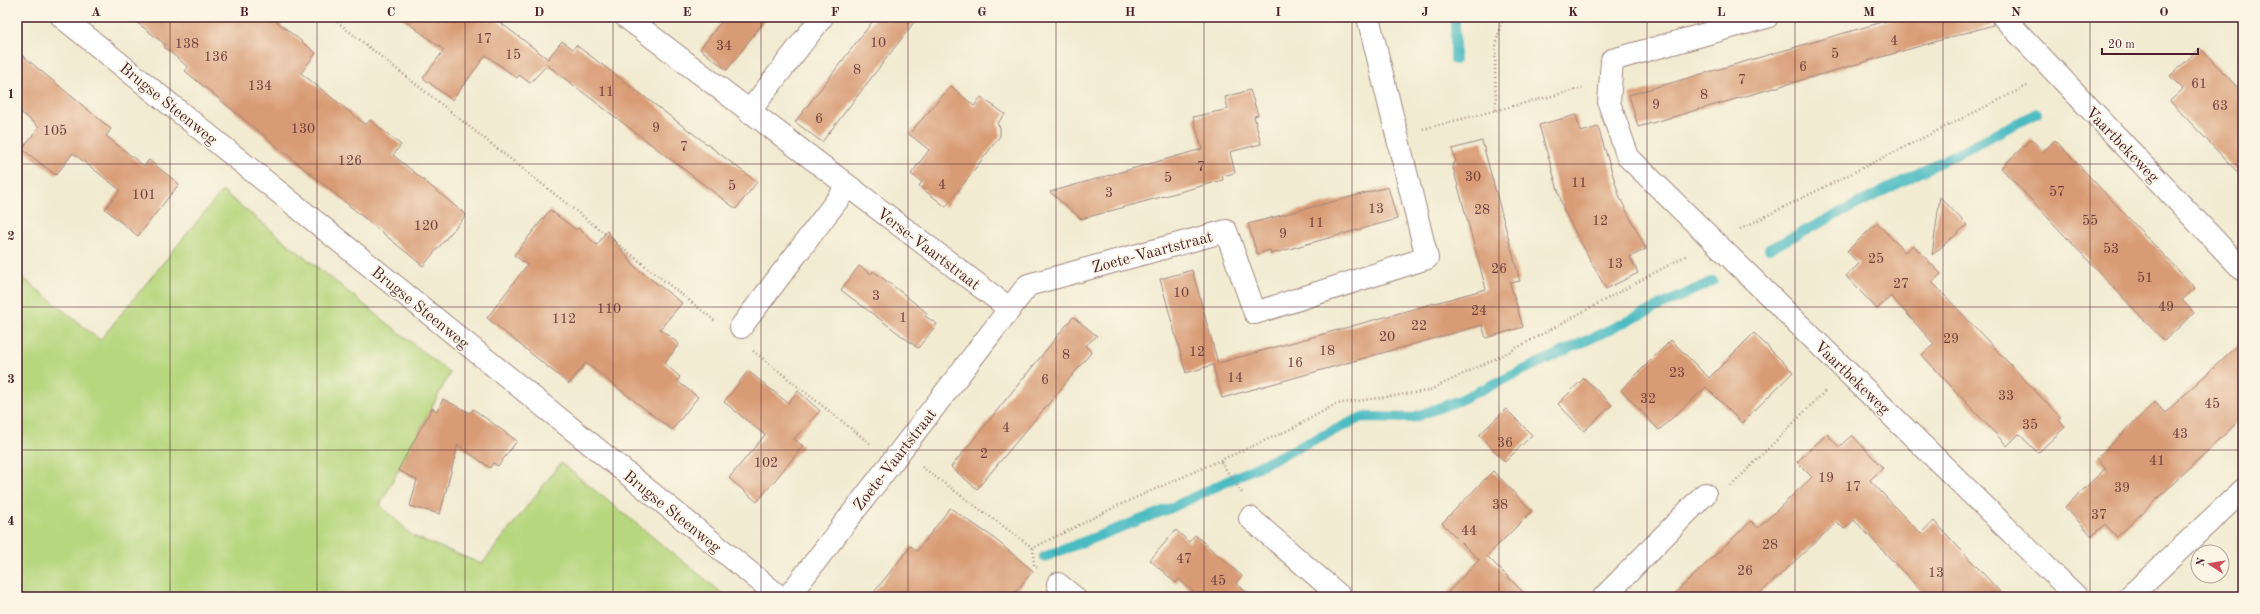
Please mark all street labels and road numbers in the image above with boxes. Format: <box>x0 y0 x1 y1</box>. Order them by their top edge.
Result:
street label: Brugse Steenweg <box>116 61 220 149</box>
street label: Vaartbekeweg <box>2082 105 2162 186</box>
street label: Verse-Vaartstraat <box>873 206 983 294</box>
street label: Zoete-Vaartstraat <box>1090 229 1215 277</box>
street label: Brugse Steenweg <box>368 265 472 353</box>
street label: Vaartbekeweg <box>1811 339 1893 418</box>
street label: Zoete-Vaartstraat <box>851 406 940 514</box>
street label: Brugse Steenweg <box>620 469 724 557</box>

